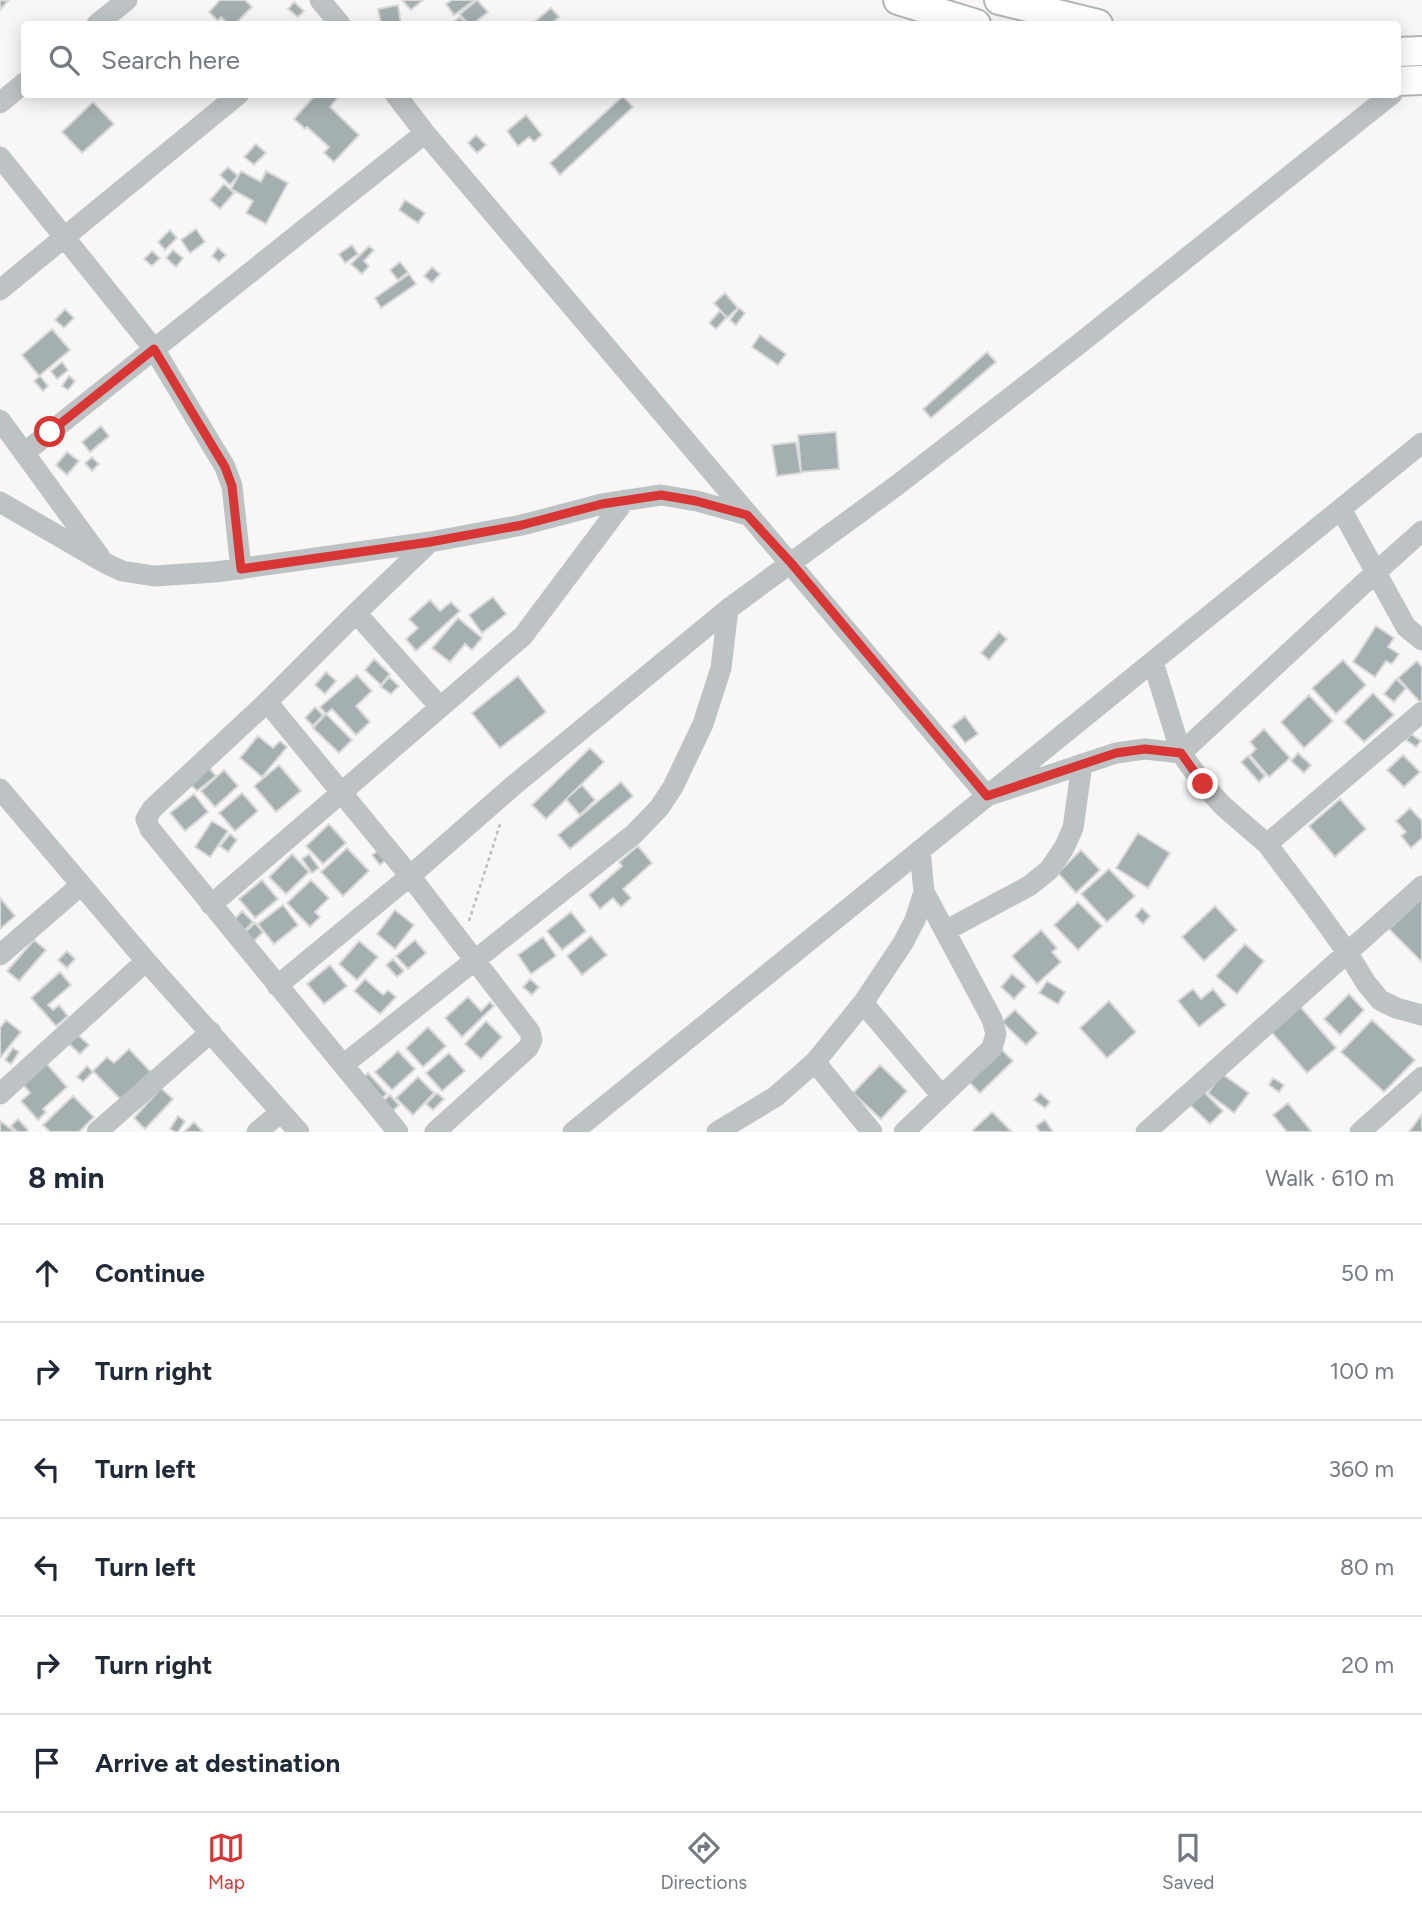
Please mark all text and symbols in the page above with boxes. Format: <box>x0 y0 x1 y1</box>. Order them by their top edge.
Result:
search box <box>21 21 1401 98</box>
icon: search <box>45 41 83 79</box>
text: Search here <box>101 44 240 76</box>
route start <box>34 416 65 447</box>
route end <box>1187 768 1218 799</box>
text: 8 min <box>28 1159 105 1196</box>
text: Walk · 610 m <box>1265 1164 1394 1192</box>
icon: ahead <box>28 1254 66 1292</box>
text: Continue <box>95 1257 205 1289</box>
text: 50 m <box>1341 1259 1394 1287</box>
icon: right <box>28 1352 66 1390</box>
text: Turn right <box>95 1355 212 1387</box>
text: 100 m <box>1330 1357 1394 1385</box>
icon: left <box>28 1450 66 1488</box>
text: Turn left <box>95 1453 196 1485</box>
text: 360 m <box>1328 1455 1394 1483</box>
icon: left <box>28 1548 66 1586</box>
text: Turn left <box>95 1551 196 1583</box>
text: 80 m <box>1340 1553 1394 1581</box>
icon: right <box>28 1646 66 1684</box>
text: Turn right <box>95 1649 212 1681</box>
text: 20 m <box>1341 1651 1394 1679</box>
icon: arrive <box>28 1744 66 1782</box>
text: Arrive at destination <box>95 1747 340 1779</box>
tab: Map <box>207 1829 245 1894</box>
tab: Directions <box>660 1829 747 1894</box>
tab: Saved <box>1162 1829 1214 1894</box>

